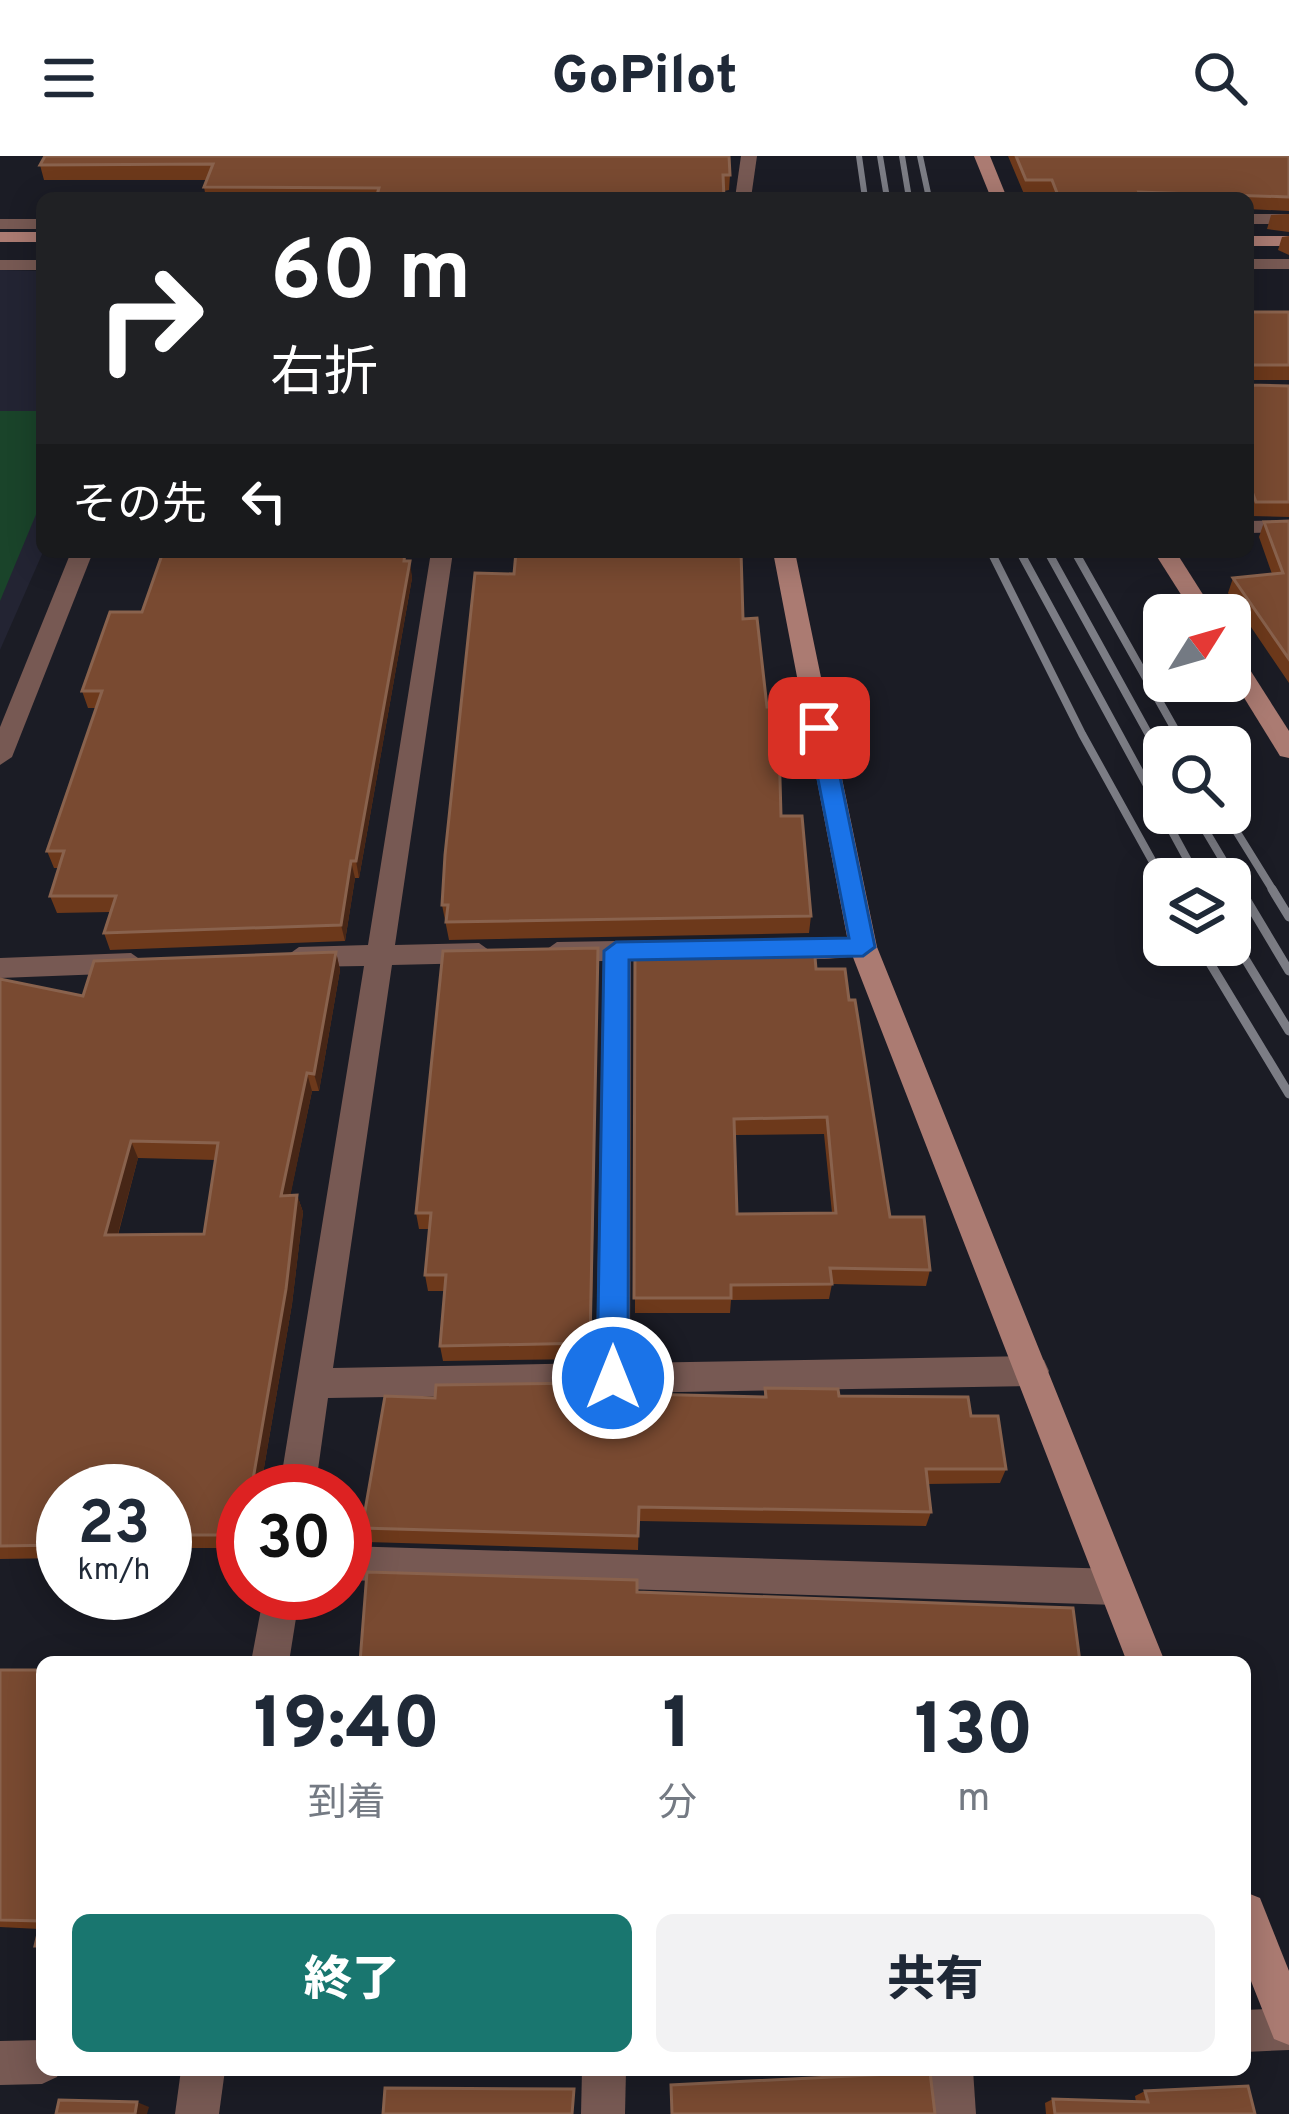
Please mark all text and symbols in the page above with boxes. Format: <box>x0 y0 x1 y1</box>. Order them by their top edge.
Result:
text: GoPilot <box>552 44 737 113</box>
icon: menu <box>36 45 102 111</box>
icon: search <box>1187 45 1253 111</box>
text: 60 m <box>270 223 471 329</box>
icon: right <box>72 240 228 396</box>
text: 右折 <box>270 342 378 411</box>
icon: left <box>231 468 297 534</box>
text: その先 <box>72 479 207 536</box>
north arrow <box>1143 594 1251 702</box>
map controls <box>1143 594 1251 966</box>
pin <box>768 677 870 779</box>
icon: arrive <box>786 695 852 761</box>
button: search <box>1143 726 1251 834</box>
button: layers <box>1143 858 1251 966</box>
position arrow <box>550 1315 676 1441</box>
speed limit sign: 30 <box>216 1464 372 1620</box>
text: 23 <box>78 1489 150 1565</box>
text: km/h <box>78 1553 150 1590</box>
text: 19:40 <box>254 1682 440 1774</box>
text: 1 <box>663 1682 692 1774</box>
text: 130 <box>914 1688 1033 1780</box>
text: m <box>957 1776 990 1825</box>
text: 到着 <box>308 1781 386 1830</box>
text: 分 <box>658 1781 697 1830</box>
button: 終了 <box>72 1914 632 2052</box>
button: 共有 <box>656 1914 1215 2052</box>

